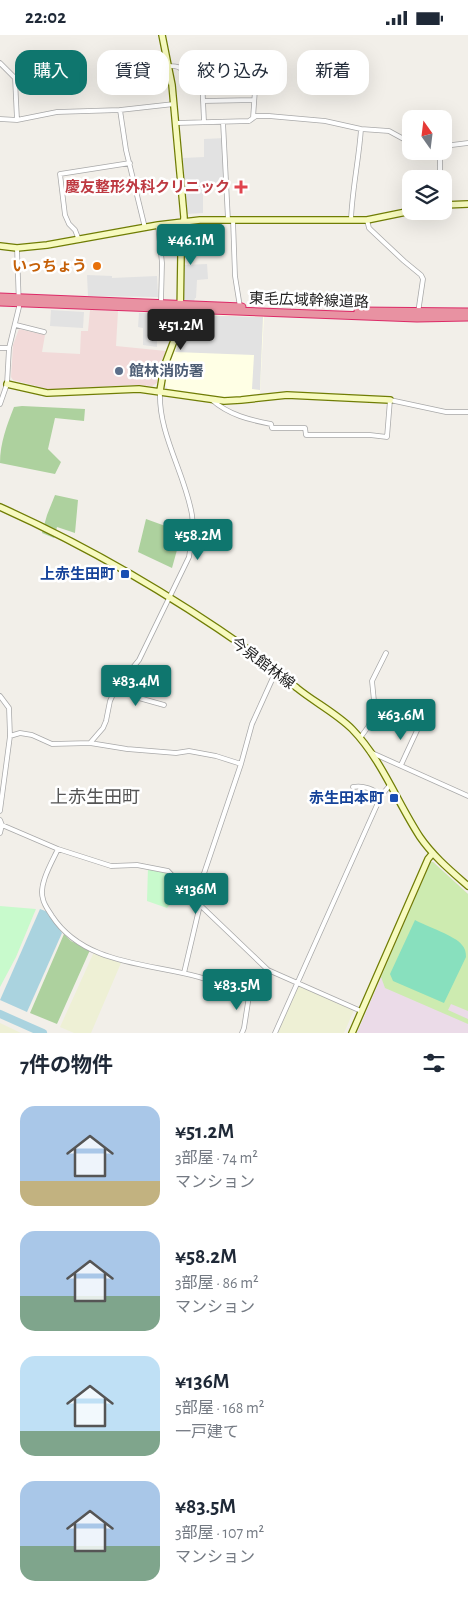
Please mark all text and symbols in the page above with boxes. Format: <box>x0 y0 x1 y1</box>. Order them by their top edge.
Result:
text: 22:02 <box>25 8 66 27</box>
chip: 購入 <box>15 50 87 95</box>
chip: 賃貸 <box>97 50 169 95</box>
chip: 絞り込み <box>179 50 287 95</box>
chip: 新着 <box>297 50 369 95</box>
north arrow <box>402 110 452 160</box>
map controls <box>402 110 452 220</box>
button: layers <box>402 170 452 220</box>
place label: 慶友整形外科クリニック <box>65 178 230 195</box>
marker: 慶友整形外科クリニック <box>234 180 248 194</box>
pin: ¥46.1M <box>150 223 232 266</box>
text: ¥46.1M <box>168 232 214 248</box>
place label: いっちょう <box>12 258 87 274</box>
marker: いっちょう <box>91 260 103 272</box>
street label: 東毛広域幹線道路 <box>249 290 369 310</box>
pin: ¥51.2M <box>140 309 222 351</box>
text: ¥51.2M <box>158 317 204 333</box>
place label: 館林消防署 <box>129 363 204 379</box>
marker: 館林消防署 <box>113 365 125 377</box>
pin: ¥58.2M <box>157 519 239 561</box>
text: ¥58.2M <box>174 527 222 543</box>
place label: 上赤生田町 <box>40 566 115 582</box>
marker: 上赤生田町 <box>119 568 131 580</box>
street label: 今泉館林線 <box>228 634 298 692</box>
pin: ¥83.4M <box>95 665 177 707</box>
text: ¥83.4M <box>112 673 160 689</box>
pin: ¥63.6M <box>360 699 442 741</box>
text: ¥63.6M <box>377 707 425 723</box>
district label: 上赤生田町 <box>50 788 140 807</box>
place label: 赤生田本町 <box>309 790 384 806</box>
marker: 赤生田本町 <box>388 792 400 804</box>
pin: ¥136M <box>161 873 231 915</box>
text: ¥136M <box>175 881 217 897</box>
pin: ¥83.5M <box>196 969 278 1011</box>
text: ¥83.5M <box>214 977 260 993</box>
icon: filters <box>420 1049 448 1077</box>
text: 7件の物件 <box>20 1055 113 1076</box>
text: ¥51.2M <box>175 1121 234 1142</box>
icon: home <box>60 1126 120 1186</box>
text: 3部屋 · 74 m² <box>175 1150 258 1166</box>
text: マンション <box>175 1174 255 1190</box>
text: ¥58.2M <box>175 1246 237 1267</box>
icon: home <box>60 1251 120 1311</box>
text: 3部屋 · 86 m² <box>175 1275 259 1291</box>
text: マンション <box>175 1299 255 1315</box>
text: ¥136M <box>175 1371 230 1392</box>
icon: home <box>60 1376 120 1436</box>
text: 5部屋 · 168 m² <box>175 1400 264 1416</box>
text: 一戸建て <box>175 1424 239 1440</box>
text: ¥83.5M <box>175 1496 236 1517</box>
icon: home <box>60 1501 120 1561</box>
text: 3部屋 · 107 m² <box>175 1525 264 1541</box>
text: マンション <box>175 1549 255 1565</box>

